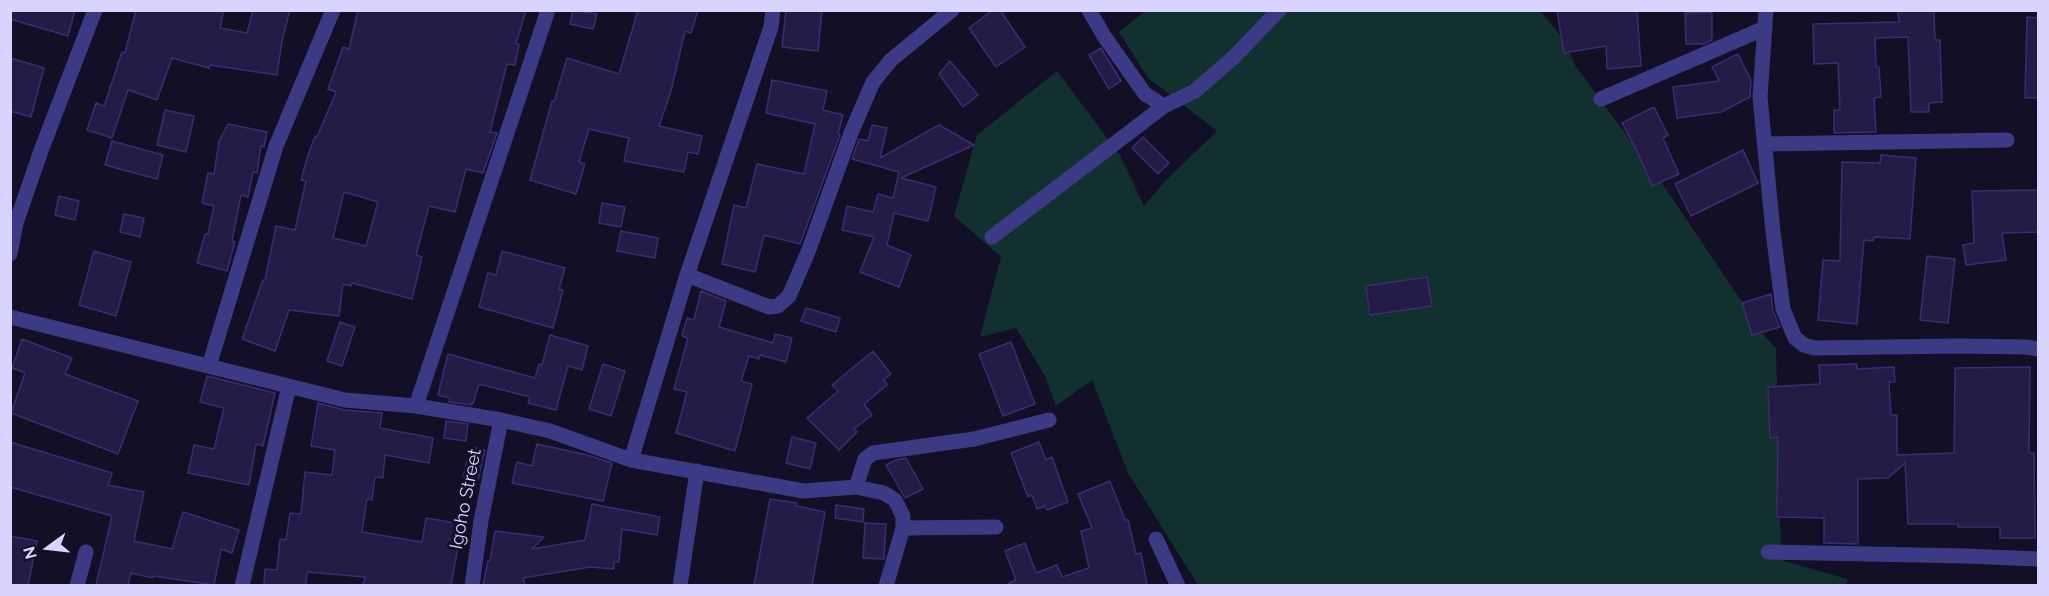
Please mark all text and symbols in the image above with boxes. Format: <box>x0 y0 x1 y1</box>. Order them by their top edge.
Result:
street label: Igoho Street <box>446 447 486 551</box>
north arrow <box>18 518 78 578</box>
text: N <box>19 544 41 561</box>

